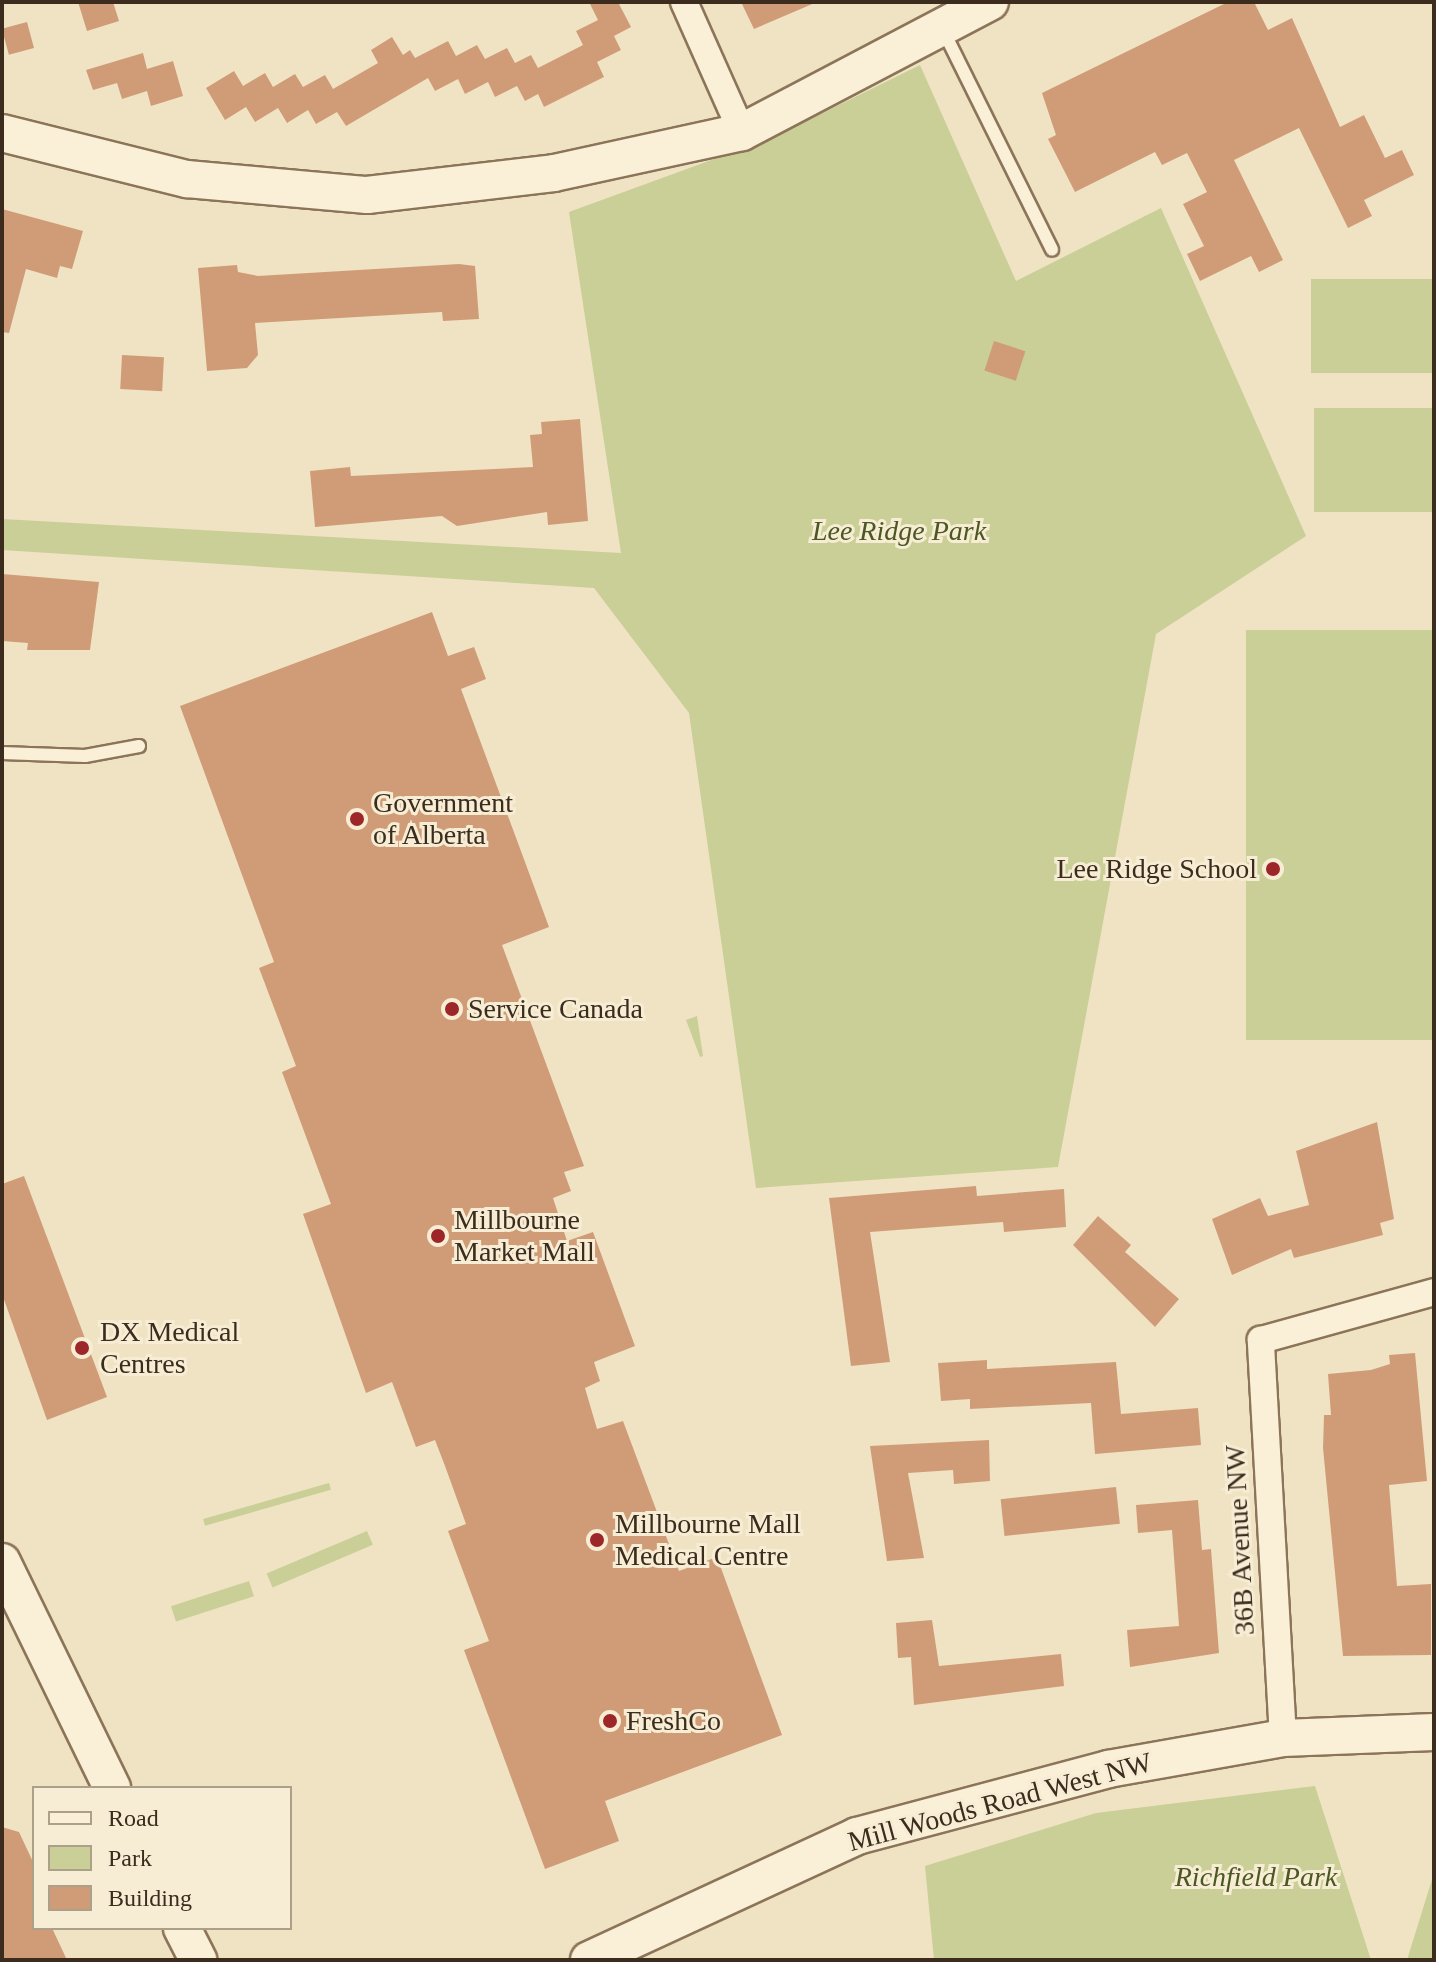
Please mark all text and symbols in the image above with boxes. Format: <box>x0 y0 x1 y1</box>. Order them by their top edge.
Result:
park label: Lee Ridge Park <box>812 514 986 548</box>
place label: Government of Alberta <box>373 786 513 852</box>
marker: Government of Alberta <box>348 810 366 828</box>
place label: Lee Ridge School <box>1056 852 1257 886</box>
marker: Lee Ridge School <box>1264 860 1282 878</box>
place label: Service Canada <box>468 992 643 1026</box>
marker: Service Canada <box>443 1000 461 1018</box>
place label: Millbourne Market Mall <box>454 1203 595 1269</box>
marker: Millbourne Market Mall <box>429 1227 447 1245</box>
place label: DX Medical Centres <box>100 1315 239 1381</box>
marker: DX Medical Centres <box>71 1337 93 1359</box>
street label: 36B Avenue NW <box>1218 1443 1262 1637</box>
place label: Millbourne Mall Medical Centre <box>615 1507 801 1573</box>
marker: Millbourne Mall Medical Centre <box>586 1529 608 1551</box>
place label: FreshCo <box>626 1704 721 1738</box>
marker: FreshCo <box>601 1712 619 1730</box>
street label: Mill Woods Road West NW <box>844 1745 1156 1859</box>
legend <box>32 1786 292 1930</box>
text: Road <box>108 1805 159 1831</box>
text: Park <box>108 1845 152 1871</box>
park label: Richfield Park <box>1175 1860 1337 1894</box>
text: Building <box>108 1885 192 1911</box>

